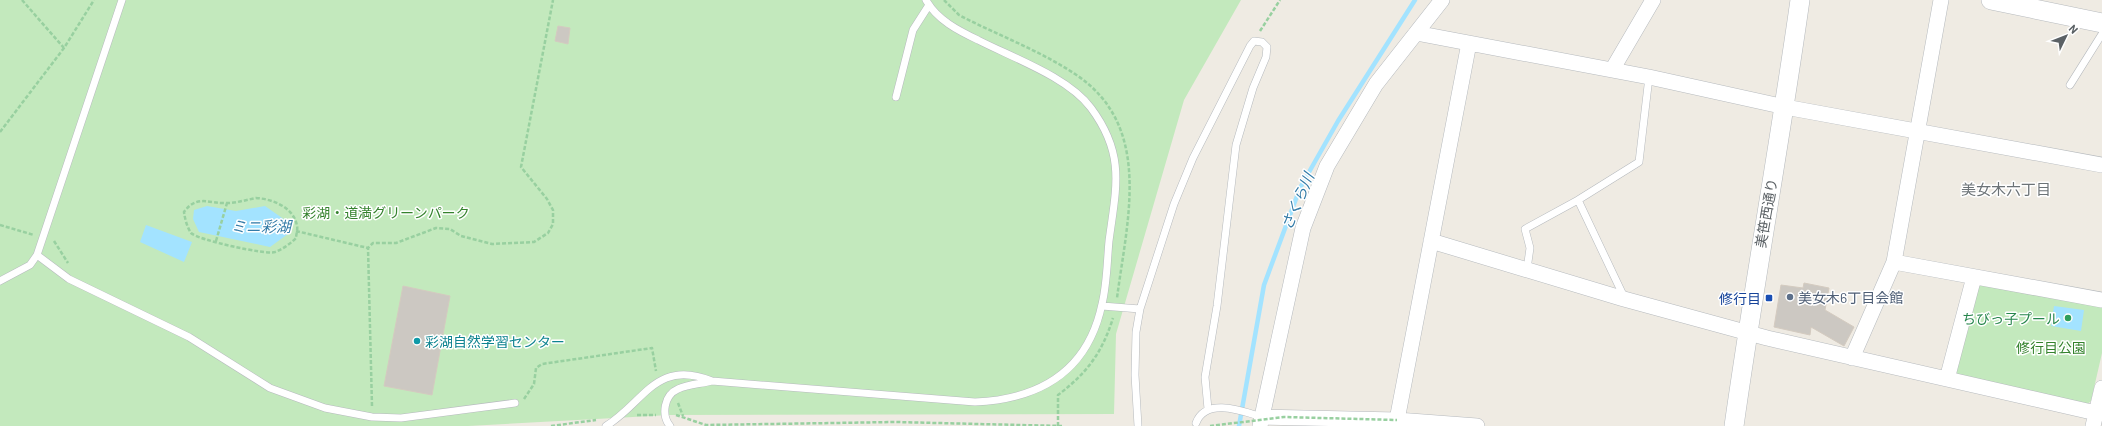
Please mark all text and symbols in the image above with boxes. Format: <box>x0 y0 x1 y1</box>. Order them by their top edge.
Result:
north arrow <box>2046 16 2086 56</box>
text: N <box>2066 22 2081 36</box>
water label: さくら川 <box>1277 168 1318 232</box>
street label: 美笹西通り <box>1752 177 1780 249</box>
district label: 美女木六丁目 <box>1961 180 2051 198</box>
park label: 彩湖・道満グリーンパーク <box>302 204 470 221</box>
water label: ミニ彩湖 <box>231 217 293 235</box>
place label: 美女木6丁目会館 <box>1798 289 1903 306</box>
place label: 修行目 <box>1719 290 1761 307</box>
marker: 美女木6丁目会館 <box>1785 292 1795 302</box>
marker: 修行目 <box>1764 293 1774 303</box>
place label: ちびっ子プール <box>1962 310 2060 327</box>
marker: ちびっ子プール <box>2063 313 2073 323</box>
place label: 彩湖自然学習センター <box>425 333 565 350</box>
marker: 彩湖自然学習センター <box>412 336 422 346</box>
park label: 修行目公園 <box>2016 339 2086 356</box>

